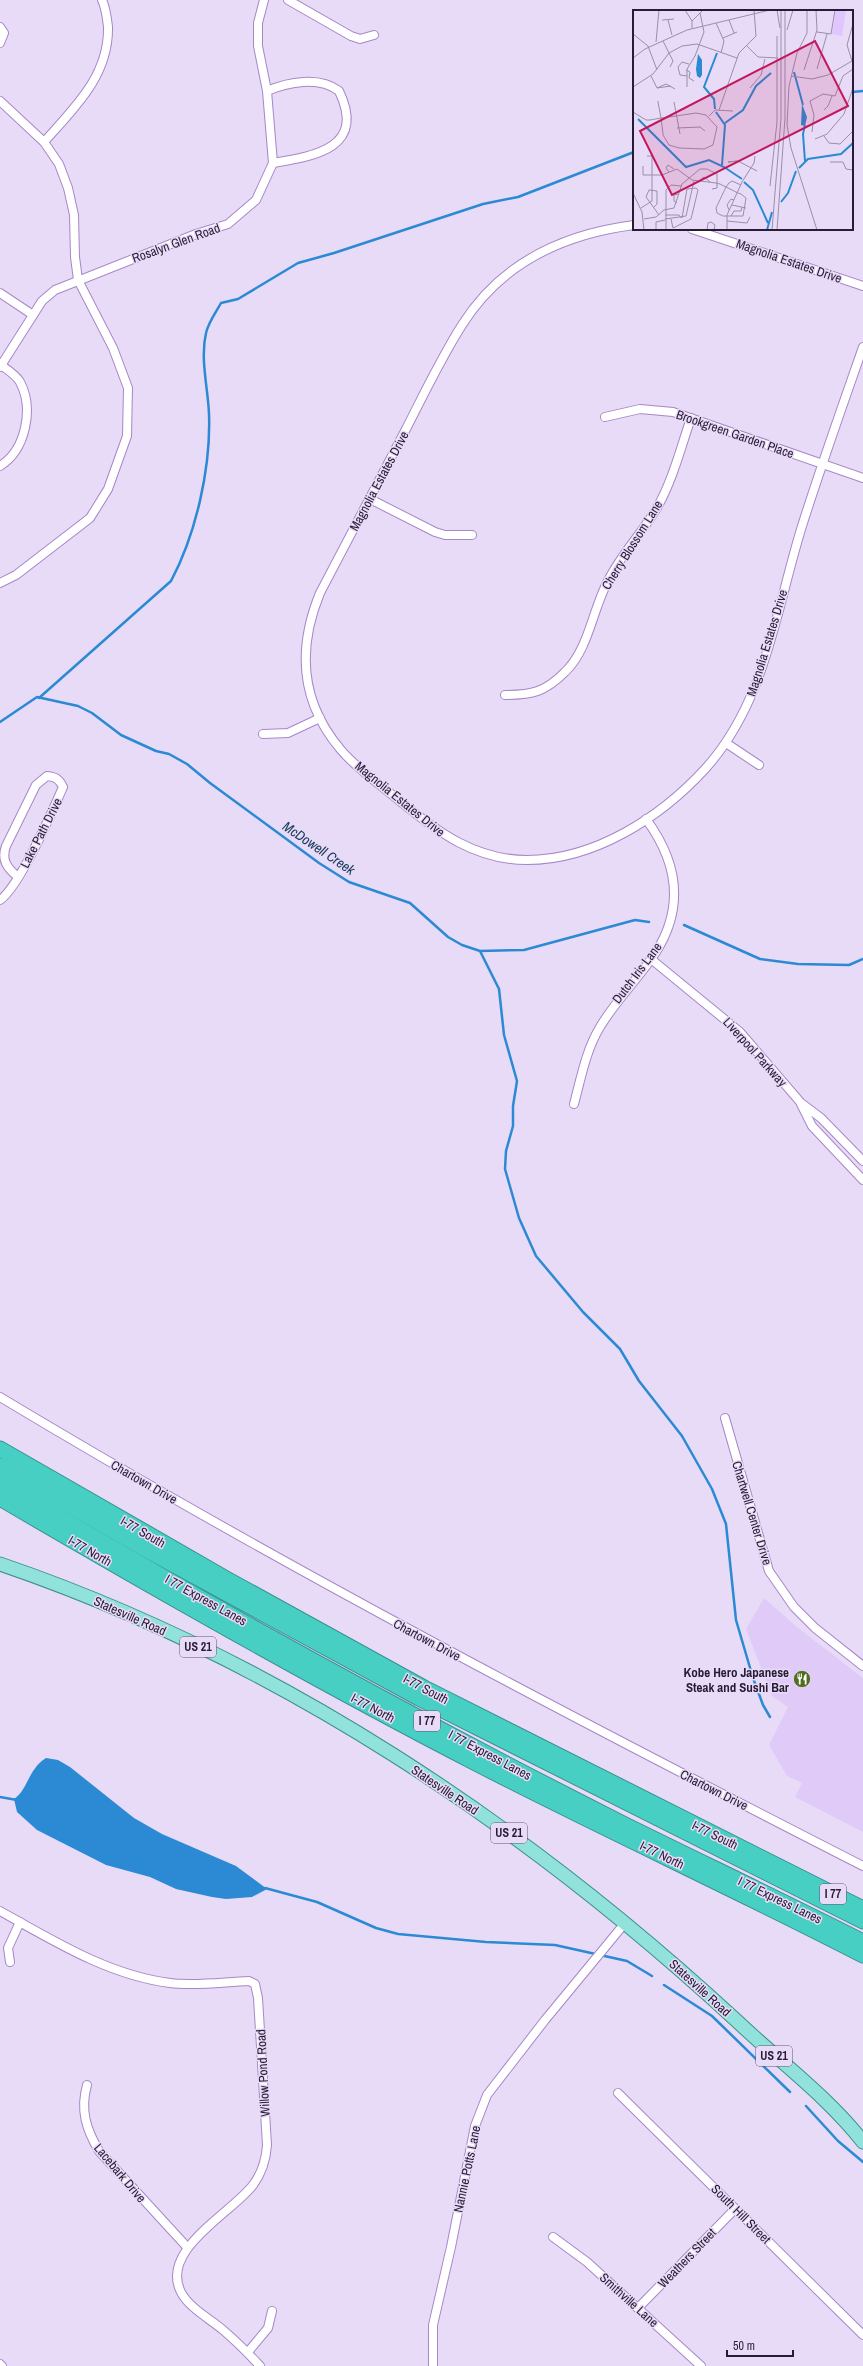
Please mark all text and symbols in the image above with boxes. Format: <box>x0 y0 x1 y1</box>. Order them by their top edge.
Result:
inset map <box>633 10 853 230</box>
street label: Rosalyn Glen Road <box>130 219 222 267</box>
street label: Magnolia Estates Drive <box>734 235 844 287</box>
street label: Brookgreen Garden Place <box>674 406 796 462</box>
street label: Magnolia Estates Drive <box>345 428 413 534</box>
street label: Cherry Blossom Lane <box>598 497 666 593</box>
street label: Magnolia Estates Drive <box>743 587 791 698</box>
street label: Magnolia Estates Drive <box>352 758 448 841</box>
street label: Lake Path Drive <box>16 795 66 871</box>
water label: McDowell Creek <box>279 817 360 880</box>
street label: Dutch Iris Lane <box>608 939 666 1007</box>
street label: Liverpool Parkway <box>719 1014 791 1091</box>
street label: Chartown Drive <box>108 1456 180 1508</box>
street label: Chartwell Center Drive <box>728 1459 776 1567</box>
street label: I-77 South <box>117 1512 169 1552</box>
street label: I-77 North <box>65 1532 115 1570</box>
street label: I 77 Express Lanes <box>162 1570 250 1630</box>
street label: Statesville Road <box>91 1592 169 1640</box>
street label: Chartown Drive <box>390 1615 464 1665</box>
road number: US 21 <box>180 1637 216 1657</box>
place label: Kobe Hero Japanese Steak and Sushi Bar <box>684 1664 790 1696</box>
restaurant icon: Kobe Hero Japanese Steak and Sushi Bar <box>792 1669 812 1689</box>
street label: I-77 South <box>400 1670 452 1708</box>
street label: I-77 North <box>348 1689 398 1727</box>
road number: I 77 <box>414 1711 440 1731</box>
street label: I 77 Express Lanes <box>446 1726 534 1784</box>
street label: Statesville Road <box>408 1761 482 1819</box>
street label: Chartown Drive <box>677 1766 751 1814</box>
street label: I-77 South <box>689 1817 741 1853</box>
road number: US 21 <box>491 1823 527 1843</box>
street label: I-77 North <box>637 1837 687 1873</box>
street label: I 77 Express Lanes <box>735 1872 825 1928</box>
road number: I 77 <box>820 1884 846 1904</box>
street label: Statesville Road <box>665 1956 735 2020</box>
street label: Willow Pond Road <box>252 2029 274 2117</box>
road number: US 21 <box>756 2046 792 2066</box>
street label: Nannie Potts Lane <box>450 2124 485 2214</box>
street label: Lacebark Drive <box>90 2140 150 2206</box>
street label: South Hill Street <box>708 2181 774 2247</box>
street label: Weathers Street <box>654 2224 720 2292</box>
street label: Smithville Lane <box>596 2269 662 2331</box>
scale bar <box>727 2332 793 2358</box>
text: 50 m <box>733 2338 755 2354</box>

